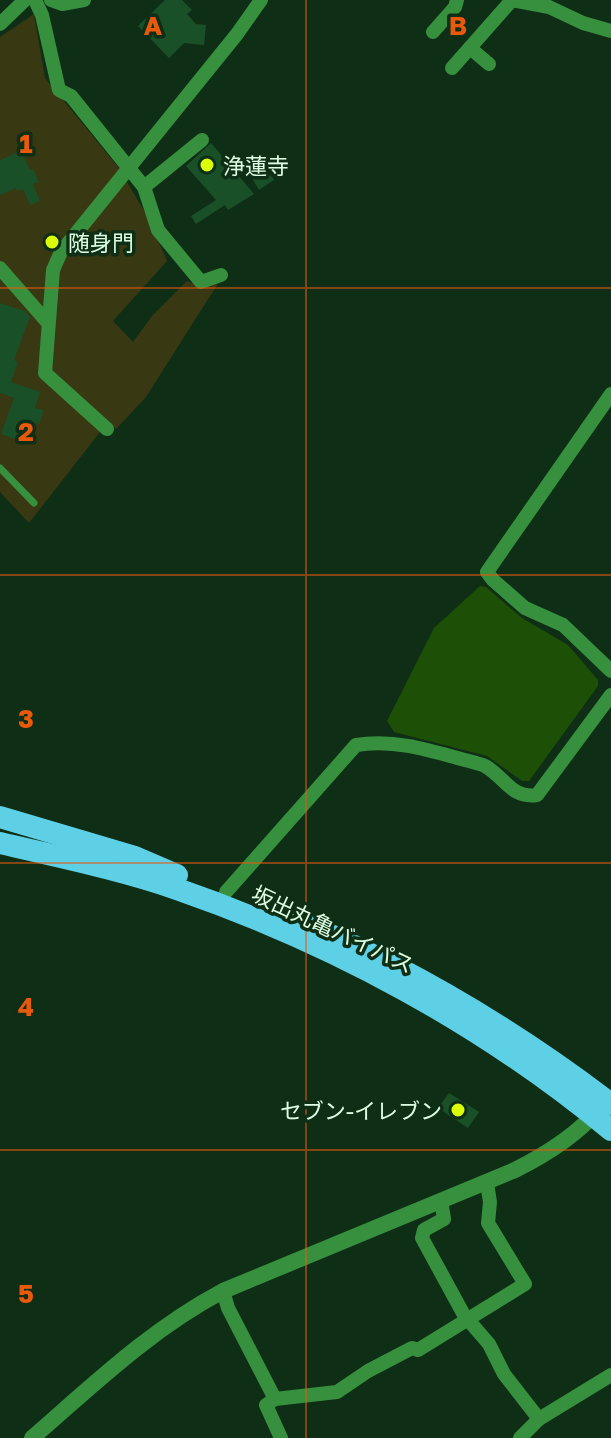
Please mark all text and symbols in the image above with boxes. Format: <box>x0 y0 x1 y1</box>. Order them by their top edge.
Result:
text: A <box>144 10 163 41</box>
text: B <box>449 10 467 41</box>
text: 1 <box>19 128 33 159</box>
place label: 浄蓮寺 <box>223 152 289 179</box>
marker: 浄蓮寺 <box>198 156 216 174</box>
place label: 随身門 <box>68 229 134 256</box>
marker: 随身門 <box>43 233 61 251</box>
text: 2 <box>18 416 34 447</box>
text: 3 <box>18 703 34 734</box>
street label: 坂出丸亀バイパス <box>248 880 418 978</box>
text: 4 <box>18 991 34 1022</box>
place label: セブン-イレブン <box>280 1097 442 1124</box>
marker: セブン-イレブン <box>449 1101 467 1119</box>
text: 5 <box>18 1278 34 1309</box>

